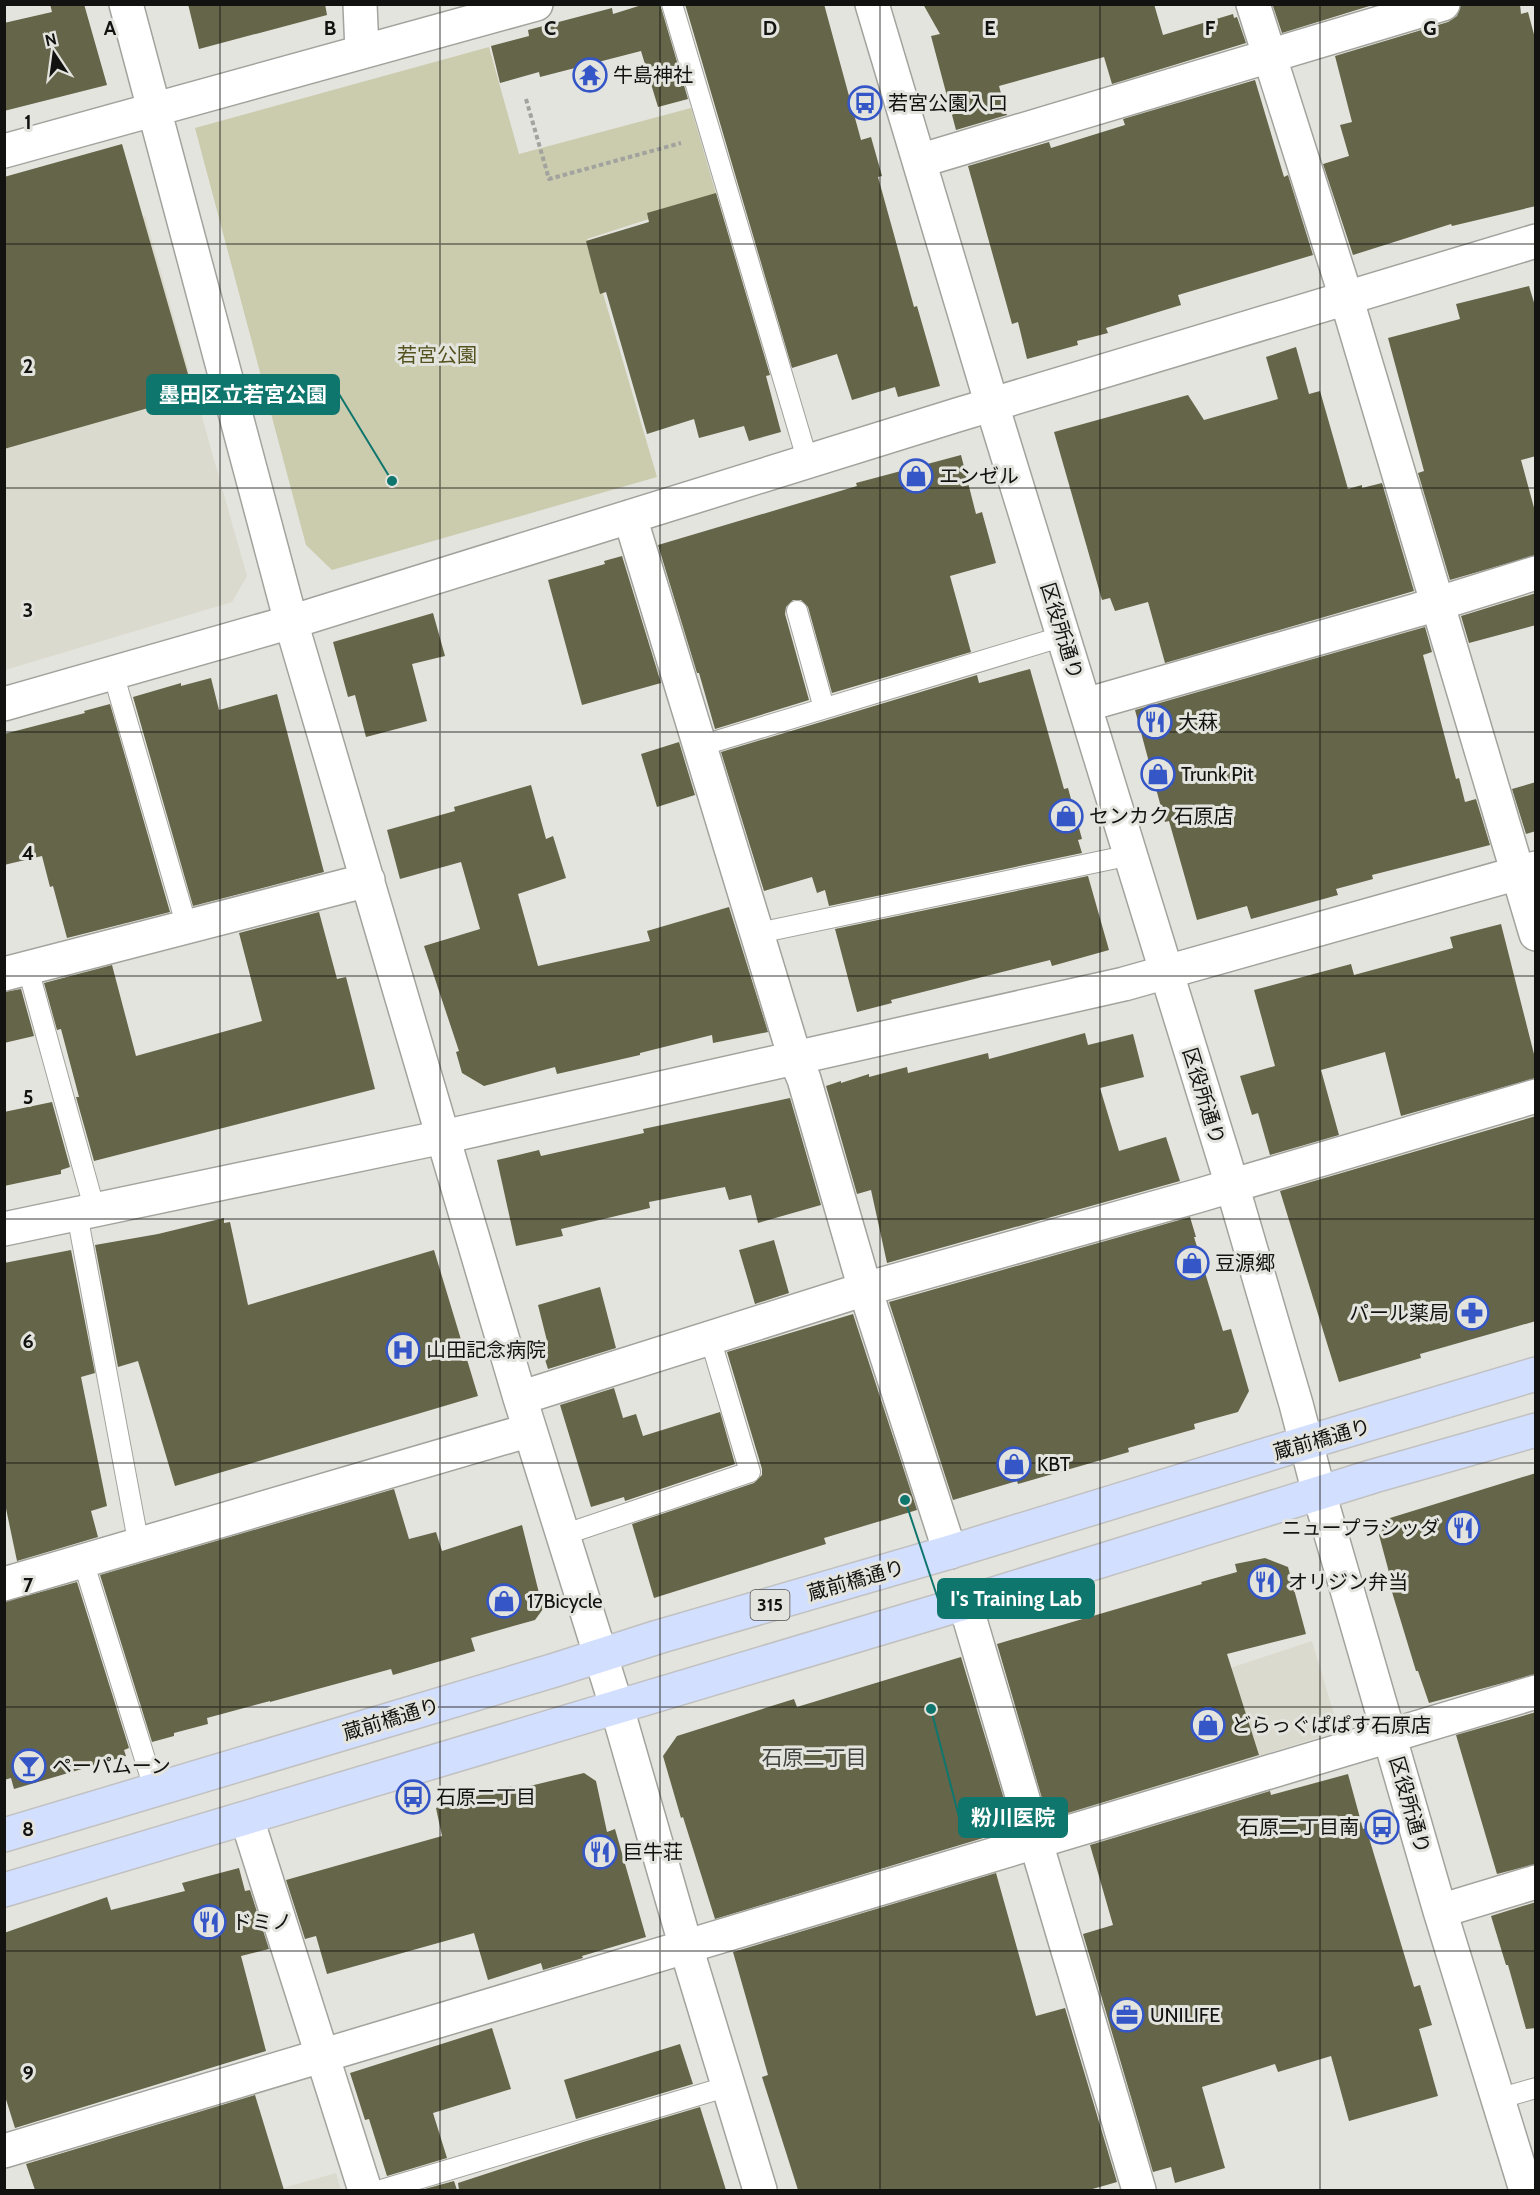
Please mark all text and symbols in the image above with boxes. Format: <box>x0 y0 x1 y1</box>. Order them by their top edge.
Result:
text: A <box>104 16 117 40</box>
text: B <box>324 16 336 40</box>
text: C <box>544 16 556 40</box>
text: D <box>763 16 777 40</box>
text: E <box>984 16 996 40</box>
text: F <box>1205 16 1216 40</box>
text: G <box>1423 16 1437 40</box>
north arrow <box>24 24 84 84</box>
text: N <box>43 29 58 50</box>
temple icon: 牛島神社 <box>572 57 608 93</box>
place label: 牛島神社 <box>613 63 693 87</box>
bus stop icon: 若宮公園入口 <box>847 85 883 121</box>
place label: 若宮公園入口 <box>888 91 1008 115</box>
text: 1 <box>24 110 32 134</box>
park label: 若宮公園 <box>397 343 477 367</box>
text: 2 <box>23 354 33 378</box>
callout: 墨田区立若宮公園 <box>147 375 339 414</box>
text: 墨田区立若宮公園 <box>159 382 327 407</box>
shop icon: エンゼル <box>898 458 934 494</box>
place label: エンゼル <box>939 464 1019 488</box>
street label: 区役所通り <box>1036 580 1088 682</box>
text: 3 <box>23 598 33 622</box>
restaurant icon: 大菻 <box>1137 704 1173 740</box>
place label: 大菻 <box>1178 710 1218 734</box>
shop icon: Trunk Pit <box>1140 756 1176 792</box>
place label: Trunk Pit <box>1181 762 1254 786</box>
shop icon: センカク 石原店 <box>1048 798 1084 834</box>
place label: センカク 石原店 <box>1089 804 1234 828</box>
text: 4 <box>22 841 34 865</box>
street label: 区役所通り <box>1178 1045 1230 1147</box>
text: 5 <box>23 1085 33 1109</box>
shop icon: 豆源郷 <box>1174 1245 1210 1281</box>
place label: 豆源郷 <box>1215 1251 1275 1275</box>
pharmacy icon: パール薬局 <box>1454 1295 1490 1331</box>
place label: パール薬局 <box>1349 1301 1449 1325</box>
text: 6 <box>22 1329 34 1353</box>
hospital icon: 山田記念病院 <box>385 1332 421 1368</box>
place label: 山田記念病院 <box>426 1338 546 1362</box>
street label: 蔵前橋通り <box>1271 1414 1373 1464</box>
shop icon: KBT <box>996 1446 1032 1482</box>
place label: KBT <box>1037 1452 1071 1476</box>
restaurant icon: ニュープラシッダ <box>1445 1510 1481 1546</box>
place label: ニュープラシッダ <box>1282 1516 1440 1540</box>
street label: 蔵前橋通り <box>805 1555 907 1605</box>
restaurant icon: オリジン弁当 <box>1247 1564 1283 1600</box>
place label: オリジン弁当 <box>1288 1570 1408 1594</box>
text: 7 <box>23 1573 34 1597</box>
callout: I's Training Lab <box>938 1579 1094 1618</box>
shop icon: 17Bicycle <box>486 1583 522 1619</box>
text: I's Training Lab <box>950 1586 1082 1611</box>
place label: 17Bicycle <box>527 1589 603 1613</box>
road number: 315 <box>750 1590 790 1620</box>
street label: 蔵前橋通り <box>340 1693 442 1745</box>
shop icon: どらっぐぱぱす石原店 <box>1190 1707 1226 1743</box>
place label: どらっぐぱぱす石原店 <box>1231 1713 1431 1737</box>
district label: 石原二丁目 <box>762 1745 867 1770</box>
bar icon: ペーパムーン <box>11 1748 47 1784</box>
place label: ペーパムーン <box>52 1754 171 1778</box>
street label: 区役所通り <box>1385 1754 1435 1856</box>
bus stop icon: 石原二丁目 <box>395 1779 431 1815</box>
place label: 石原二丁目 <box>436 1785 536 1809</box>
callout: 粉川医院 <box>959 1798 1067 1837</box>
text: 粉川医院 <box>971 1805 1055 1830</box>
bus stop icon: 石原二丁目南 <box>1364 1809 1400 1845</box>
place label: 石原二丁目南 <box>1239 1815 1359 1839</box>
text: 8 <box>22 1817 34 1841</box>
restaurant icon: 巨牛荘 <box>582 1834 618 1870</box>
place label: 巨牛荘 <box>623 1840 683 1864</box>
restaurant icon: ドミノ <box>191 1904 227 1940</box>
place label: ドミノ <box>232 1910 292 1934</box>
office icon: UNILIFE <box>1109 1997 1145 2033</box>
place label: UNILIFE <box>1150 2003 1220 2027</box>
text: 9 <box>22 2061 34 2085</box>

